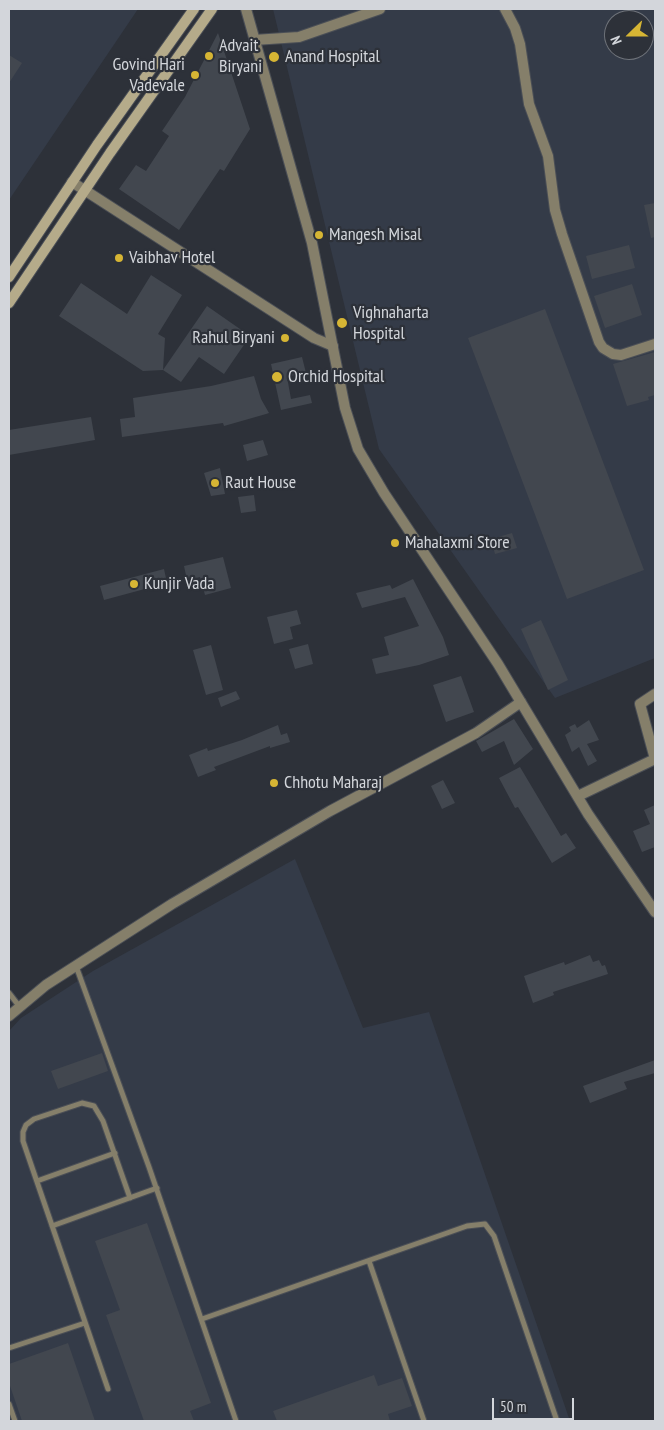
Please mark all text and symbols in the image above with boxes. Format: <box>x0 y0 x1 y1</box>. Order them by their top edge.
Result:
north arrow <box>604 10 654 60</box>
text: N <box>606 33 626 47</box>
place label: Advait Biryani <box>219 35 262 78</box>
place label: Anand Hospital <box>285 46 380 68</box>
marker: Advait Biryani <box>203 50 215 62</box>
marker: Anand Hospital <box>267 50 281 64</box>
place label: Govind Hari Vadevale <box>112 54 185 96</box>
marker: Govind Hari Vadevale <box>189 69 201 81</box>
place label: Mangesh Misal <box>329 224 421 246</box>
marker: Mangesh Misal <box>313 229 325 241</box>
place label: Vaibhav Hotel <box>129 247 215 269</box>
marker: Vaibhav Hotel <box>113 252 125 264</box>
place label: Vighnaharta Hospital <box>353 302 429 344</box>
marker: Vighnaharta Hospital <box>335 316 349 330</box>
place label: Rahul Biryani <box>192 327 275 349</box>
marker: Rahul Biryani <box>279 332 291 344</box>
place label: Orchid Hospital <box>288 366 384 388</box>
marker: Orchid Hospital <box>270 370 284 384</box>
place label: Raut House <box>225 472 296 494</box>
marker: Raut House <box>209 477 221 489</box>
place label: Mahalaxmi Store <box>405 532 510 554</box>
marker: Mahalaxmi Store <box>389 537 401 549</box>
place label: Kunjir Vada <box>144 573 215 595</box>
marker: Kunjir Vada <box>128 578 140 590</box>
place label: Chhotu Maharaj <box>284 772 382 794</box>
marker: Chhotu Maharaj <box>268 777 280 789</box>
scale bar <box>494 1388 576 1420</box>
text: 50 m <box>500 1397 526 1416</box>

